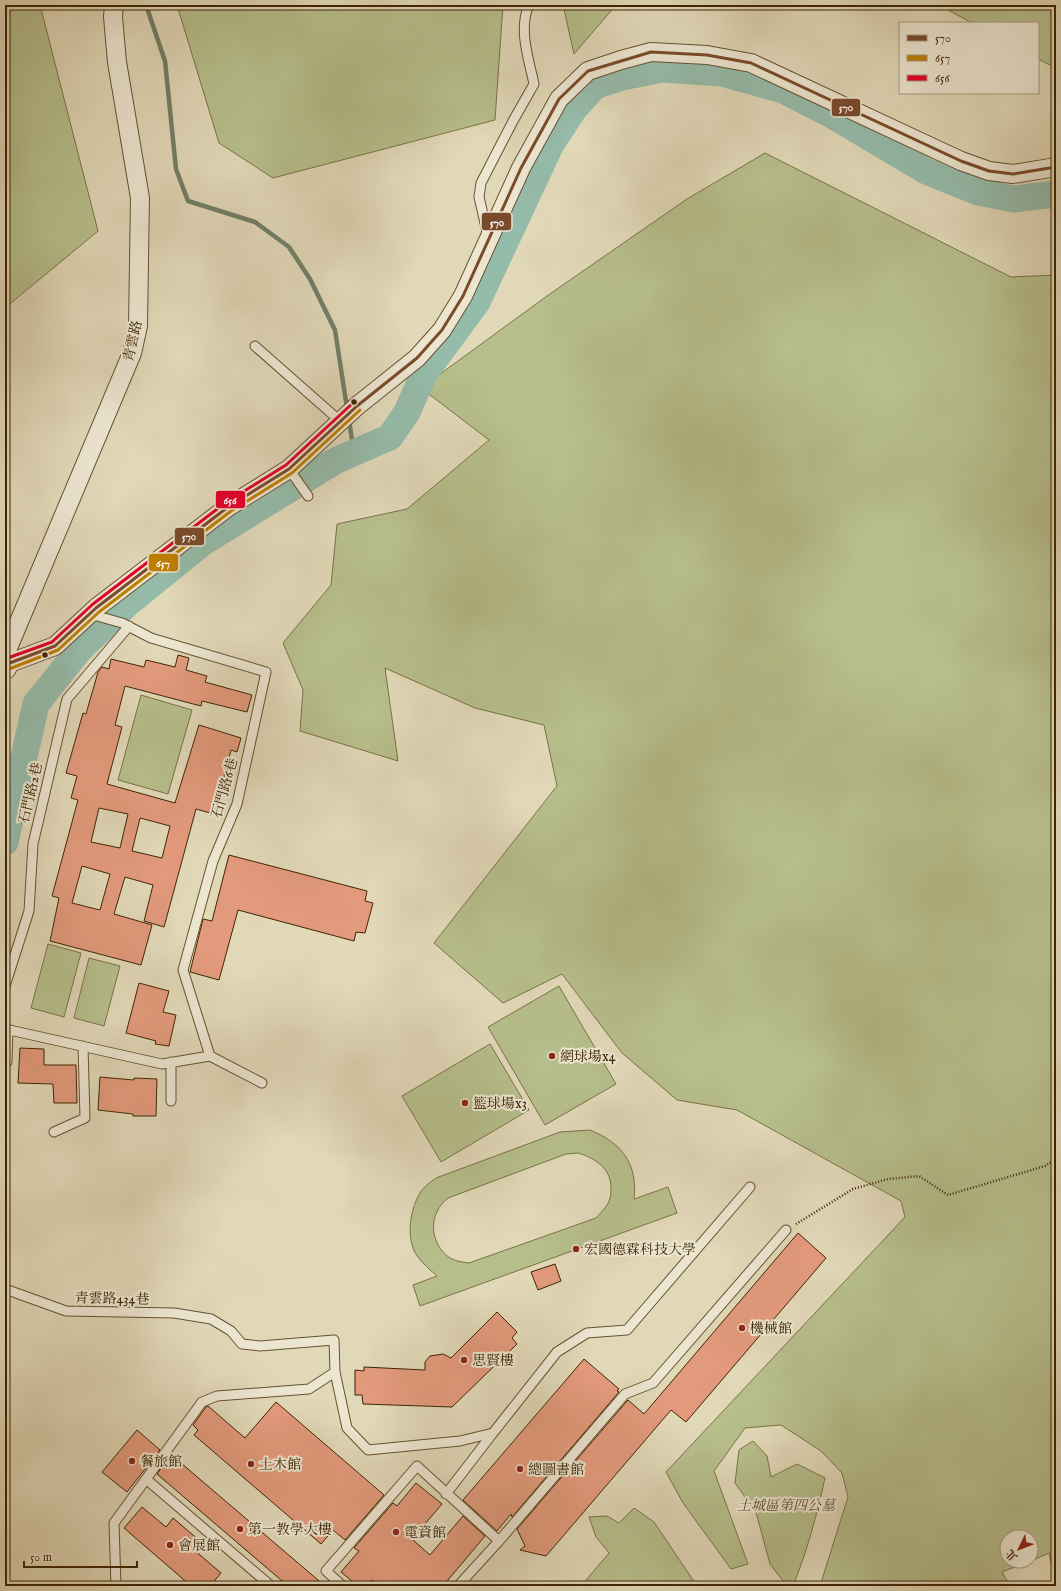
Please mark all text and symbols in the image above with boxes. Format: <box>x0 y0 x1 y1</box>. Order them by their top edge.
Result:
legend <box>899 22 1039 94</box>
text: 570 <box>935 31 951 46</box>
text: 657 <box>935 51 950 66</box>
text: 656 <box>935 71 950 86</box>
line badge: 570 <box>831 98 861 117</box>
text: 570 <box>839 101 854 115</box>
line badge: 570 <box>481 212 512 231</box>
text: 570 <box>490 216 505 230</box>
street label: 青雲路 <box>119 319 146 364</box>
unlabelled marker <box>349 397 359 407</box>
line badge: 656 <box>215 490 246 509</box>
text: 656 <box>223 494 238 508</box>
line badge: 570 <box>174 527 205 546</box>
text: 570 <box>182 530 197 544</box>
line badge: 657 <box>148 553 179 572</box>
text: 657 <box>156 557 170 571</box>
unlabelled marker <box>40 650 50 660</box>
street label: 石門路6巷 <box>208 756 242 821</box>
street label: 石門路2巷 <box>15 761 47 826</box>
place label: 網球場x4 <box>560 1048 616 1066</box>
marker: 網球場x4 <box>547 1051 557 1061</box>
place label: 籃球場x3 <box>473 1095 527 1113</box>
marker: 籃球場x3 <box>460 1098 470 1108</box>
place label: 宏國德霖科技大學 <box>584 1241 696 1259</box>
marker: 宏國德霖科技大學 <box>571 1244 581 1254</box>
street label: 青雲路434巷 <box>74 1289 150 1309</box>
place label: 機械館 <box>750 1320 792 1338</box>
marker: 機械館 <box>737 1323 747 1333</box>
place label: 思賢樓 <box>472 1352 514 1370</box>
marker: 思賢樓 <box>459 1355 469 1365</box>
place label: 餐旅館 <box>140 1453 182 1471</box>
marker: 餐旅館 <box>127 1456 137 1466</box>
place label: 土木館 <box>259 1456 301 1474</box>
marker: 土木館 <box>246 1459 256 1469</box>
place label: 總圖書館 <box>528 1461 584 1479</box>
marker: 總圖書館 <box>515 1464 525 1474</box>
park label: 土城區第四公墓 <box>737 1497 837 1515</box>
place label: 第一教學大樓 <box>248 1521 332 1539</box>
marker: 第一教學大樓 <box>235 1524 245 1534</box>
place label: 電資館 <box>404 1524 446 1542</box>
marker: 電資館 <box>391 1527 401 1537</box>
north arrow <box>999 1529 1039 1569</box>
place label: 會展館 <box>178 1537 220 1555</box>
marker: 會展館 <box>165 1540 175 1550</box>
scale bar <box>24 1543 137 1569</box>
text: 北 <box>1004 1546 1021 1564</box>
text: 50 m <box>30 1550 52 1565</box>

